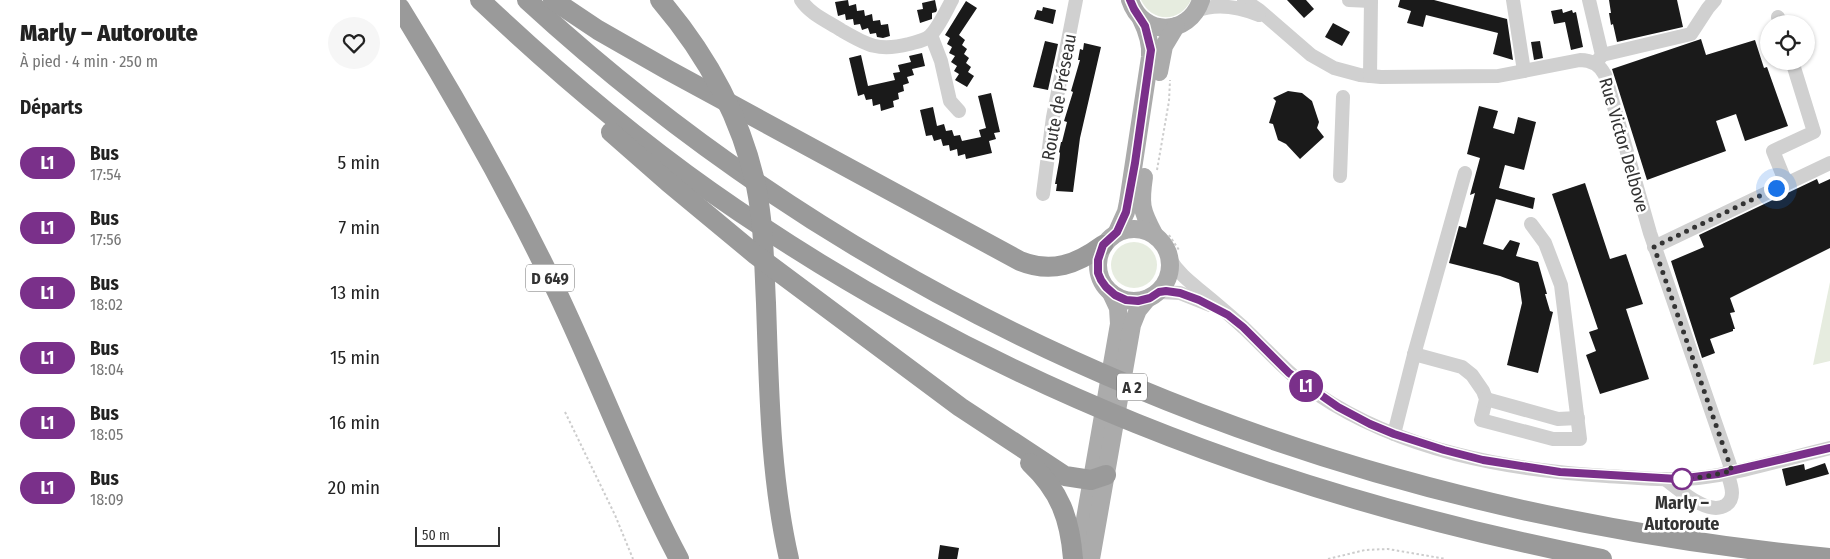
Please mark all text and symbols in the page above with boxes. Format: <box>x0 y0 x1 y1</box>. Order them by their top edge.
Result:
map controls <box>1760 15 1815 70</box>
button: locate <box>1760 15 1815 70</box>
button: heart <box>328 17 380 69</box>
text: Marly – Autoroute <box>20 19 198 47</box>
street label: Route de Préseau <box>1037 32 1081 162</box>
text: À pied · 4 min · 250 m <box>20 52 158 71</box>
street label: Rue Victor Delbove <box>1594 75 1654 215</box>
text: Départs <box>20 96 83 119</box>
text: Bus <box>90 142 119 165</box>
text: 5 min <box>337 151 380 174</box>
text: L1 <box>41 152 54 174</box>
text: 17:54 <box>90 165 121 184</box>
your location <box>1764 176 1789 201</box>
text: Bus <box>90 207 119 230</box>
text: 7 min <box>338 216 380 239</box>
text: L1 <box>41 217 54 239</box>
text: 17:56 <box>90 230 121 249</box>
road number: D 649 <box>526 264 574 292</box>
text: Bus <box>90 272 119 295</box>
text: 13 min <box>330 281 380 304</box>
text: L1 <box>41 282 54 304</box>
text: 18:02 <box>90 295 123 314</box>
text: Bus <box>90 337 119 360</box>
text: 15 min <box>330 346 380 369</box>
text: L1 <box>41 347 54 369</box>
text: 18:04 <box>90 360 124 379</box>
line badge: L1 <box>1284 370 1328 402</box>
road number: A 2 <box>1117 374 1147 401</box>
text: L1 <box>1299 375 1313 397</box>
text: Bus <box>90 402 119 425</box>
text: 16 min <box>329 411 380 434</box>
text: L1 <box>41 412 54 434</box>
text: 18:05 <box>90 425 123 444</box>
text: Bus <box>90 467 119 490</box>
marker: Marly – Autoroute <box>1671 468 1693 490</box>
text: 20 min <box>328 476 380 499</box>
text: L1 <box>41 477 54 499</box>
text: 18:09 <box>90 490 124 509</box>
place label: Marly – Autoroute <box>1644 492 1719 535</box>
scale bar <box>415 524 500 547</box>
text: 50 m <box>422 527 450 544</box>

